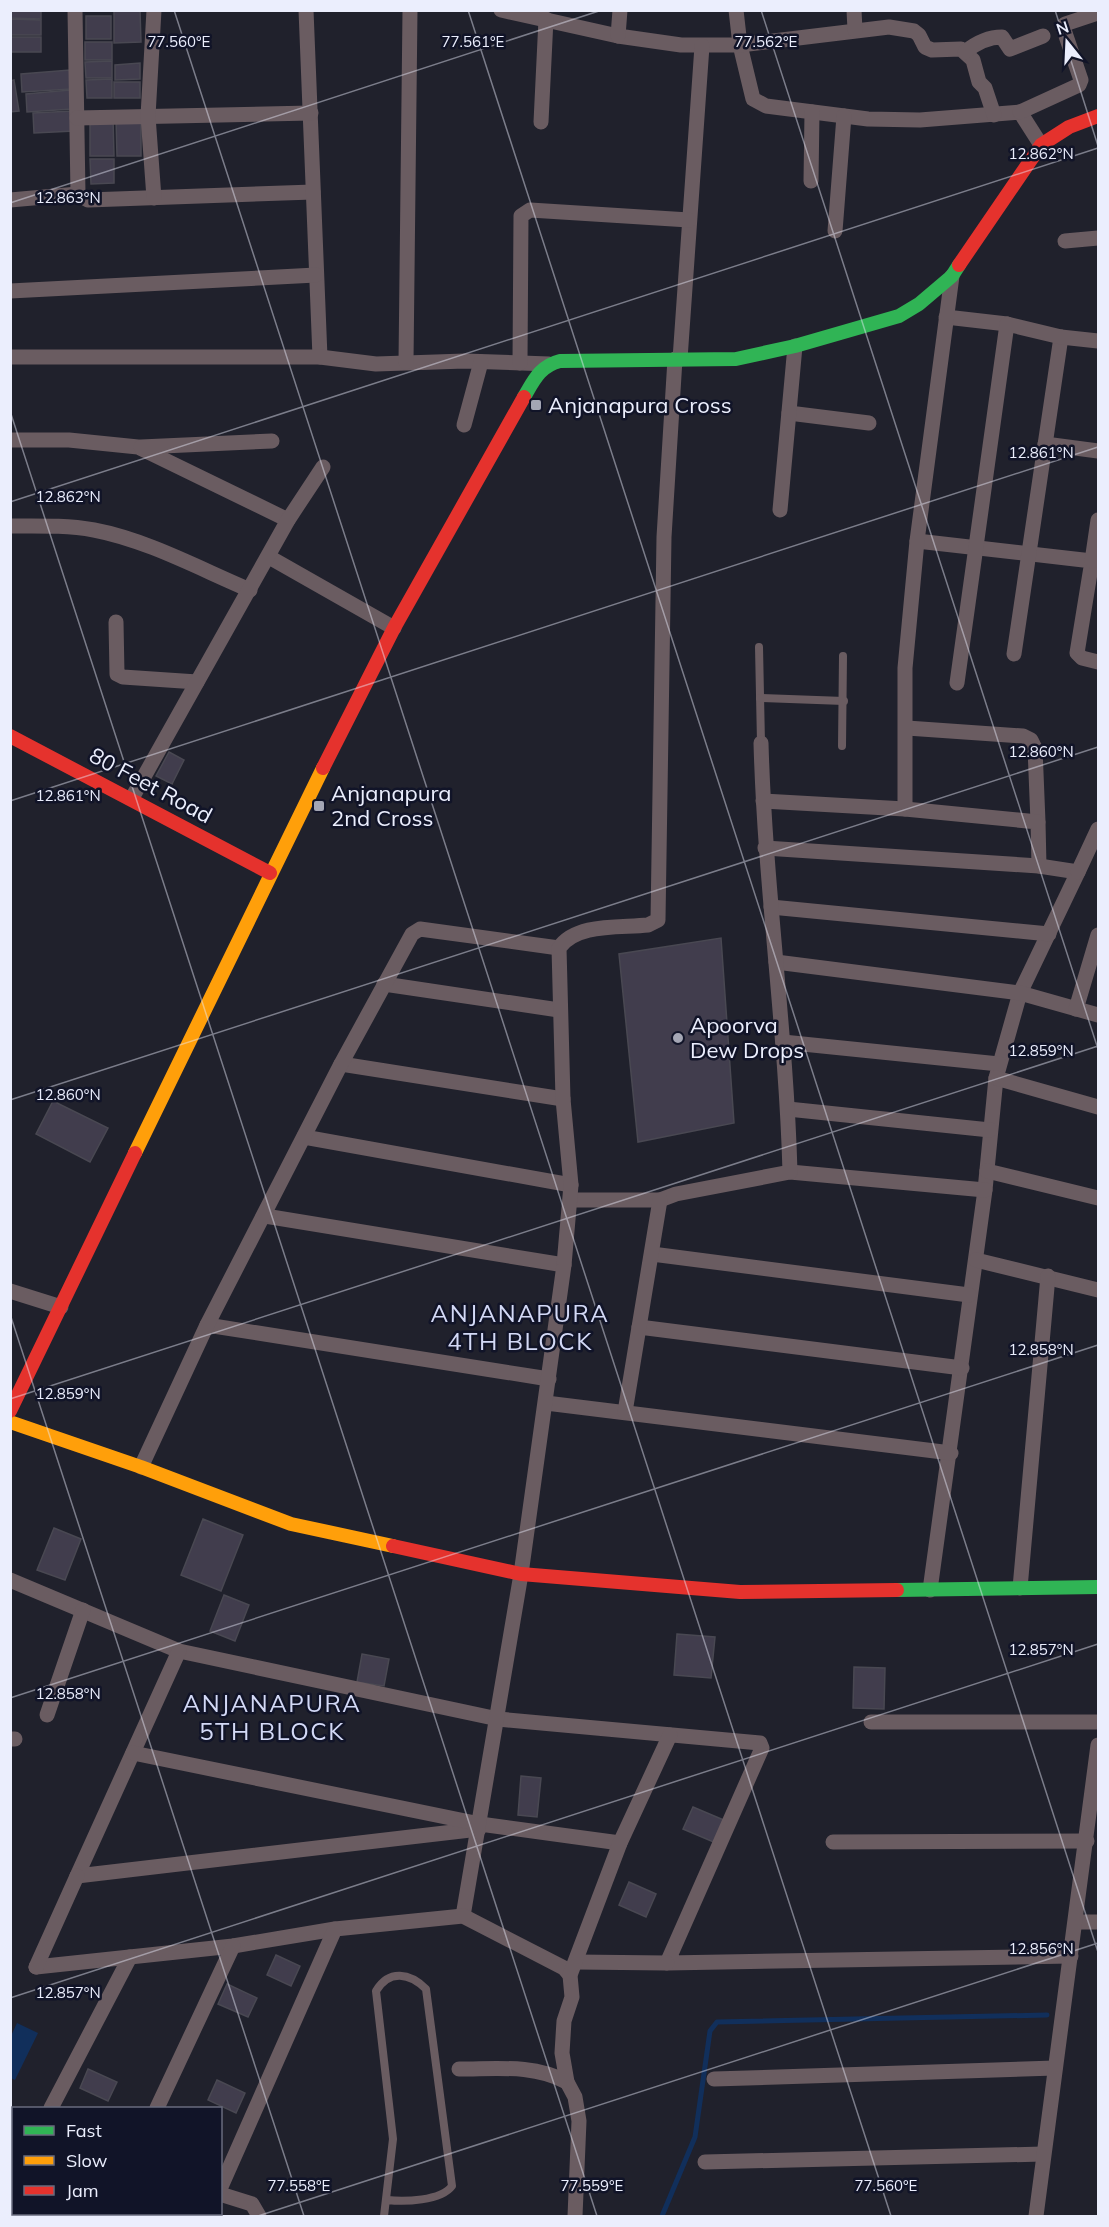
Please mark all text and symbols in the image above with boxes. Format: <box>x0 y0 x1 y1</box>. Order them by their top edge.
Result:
north arrow <box>1037 12 1097 72</box>
text: N <box>1054 16 1071 39</box>
text: 77.560°E <box>148 32 211 51</box>
text: 77.561°E <box>442 32 505 51</box>
text: 77.562°E <box>735 32 798 51</box>
text: 12.862°N <box>1008 144 1074 163</box>
text: 12.863°N <box>35 188 101 207</box>
place label: Anjanapura Cross <box>548 391 732 419</box>
marker: Anjanapura Cross <box>529 398 543 412</box>
text: 12.861°N <box>1008 443 1074 462</box>
text: 12.862°N <box>35 487 101 506</box>
street label: 80 Feet Road <box>85 741 217 829</box>
text: 12.860°N <box>1008 742 1074 761</box>
place label: Anjanapura 2nd Cross <box>331 779 452 832</box>
text: 12.861°N <box>35 786 101 805</box>
marker: Anjanapura 2nd Cross <box>312 799 326 813</box>
place label: Apoorva Dew Drops <box>690 1011 804 1064</box>
marker: Apoorva Dew Drops <box>671 1031 685 1045</box>
text: 12.859°N <box>1008 1041 1074 1060</box>
text: 12.860°N <box>35 1085 101 1104</box>
district label: ANJANAPURA 4TH BLOCK <box>431 1298 609 1356</box>
text: 12.858°N <box>1008 1340 1074 1359</box>
text: 12.859°N <box>35 1384 101 1403</box>
text: 12.857°N <box>1008 1640 1074 1659</box>
text: 12.858°N <box>35 1684 101 1703</box>
district label: ANJANAPURA 5TH BLOCK <box>183 1688 361 1746</box>
text: 12.856°N <box>1008 1939 1074 1958</box>
text: 12.857°N <box>35 1983 101 2002</box>
legend <box>12 2107 222 2215</box>
text: Fast <box>66 2119 102 2142</box>
text: Slow <box>66 2149 108 2172</box>
text: 77.558°E <box>268 2176 331 2195</box>
text: 77.559°E <box>561 2176 624 2195</box>
text: 77.560°E <box>855 2176 918 2195</box>
text: Jam <box>66 2179 99 2202</box>

